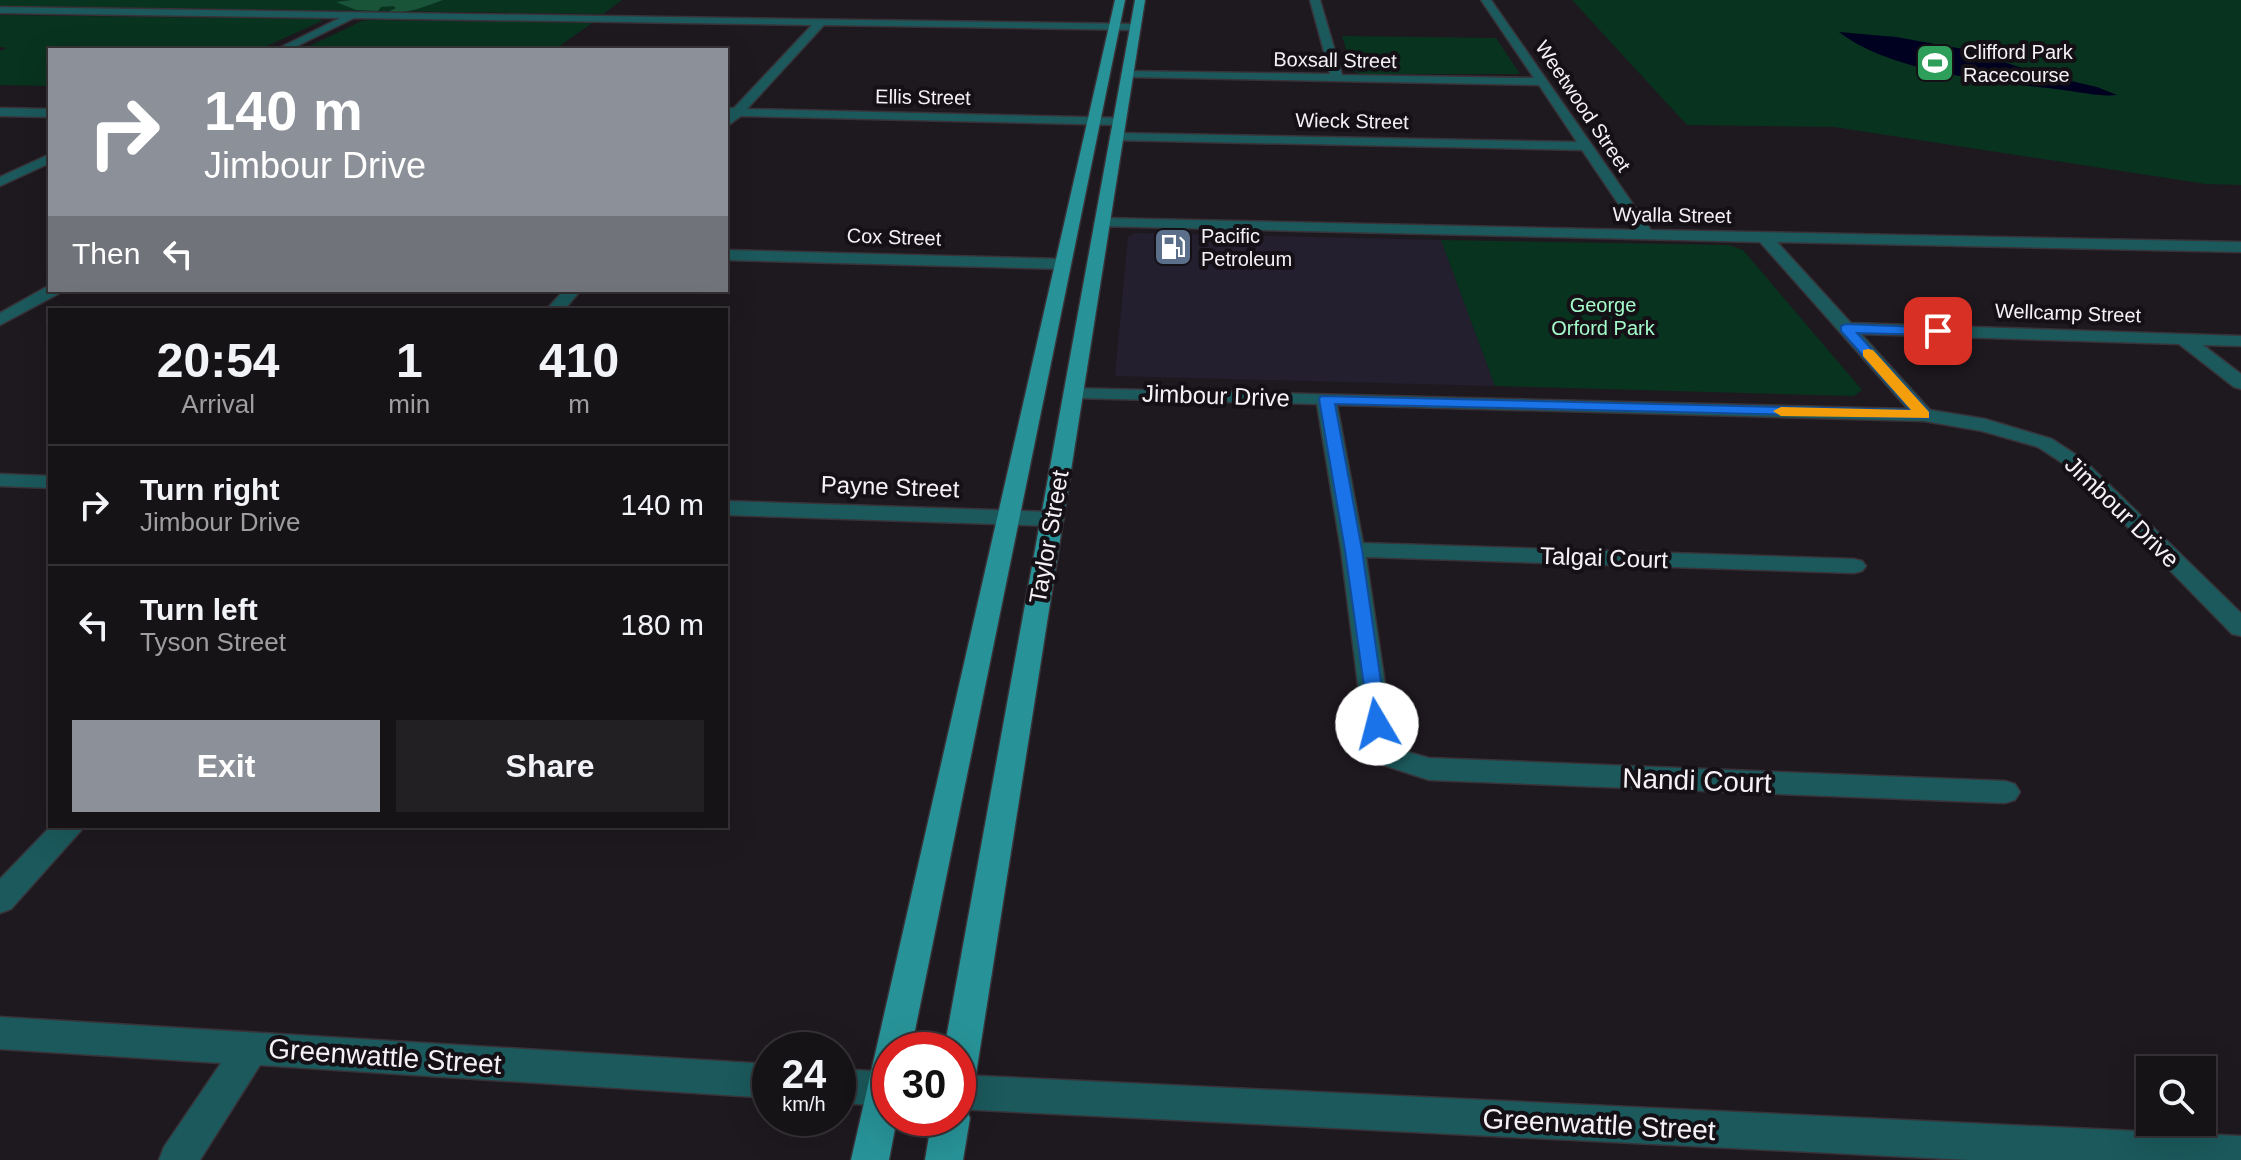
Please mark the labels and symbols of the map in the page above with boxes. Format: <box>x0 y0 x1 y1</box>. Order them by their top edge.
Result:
street label: Weetwood Street <box>1531 36 1635 176</box>
place label: Clifford Park Racecourse <box>1963 41 2074 86</box>
sports icon: Clifford Park Racecourse <box>1914 42 1956 84</box>
street label: Boxsall Street <box>1273 48 1397 72</box>
street label: Ellis Street <box>875 85 971 109</box>
street label: Wieck Street <box>1295 109 1409 133</box>
street label: Wyalla Street <box>1612 203 1732 227</box>
street label: Cox Street <box>846 224 942 250</box>
place label: Pacific Petroleum <box>1201 225 1292 270</box>
fuel station icon: Pacific Petroleum <box>1152 226 1194 268</box>
park label: George Orford Park <box>1551 294 1656 339</box>
pin <box>1904 297 1972 365</box>
street label: Wellcamp Street <box>1994 299 2142 327</box>
street label: Jimbour Drive <box>1142 379 1290 412</box>
street label: Jimbour Drive <box>2060 451 2185 573</box>
street label: Taylor Street <box>1024 468 1074 606</box>
street label: Payne Street <box>820 471 960 502</box>
street label: Talgai Court <box>1540 542 1669 573</box>
position arrow <box>1335 682 1419 766</box>
street label: Nandi Court <box>1622 762 1772 799</box>
speed limit sign: 30 <box>872 1032 976 1136</box>
street label: Greenwattle Street <box>267 1033 503 1080</box>
street label: Greenwattle Street <box>1482 1103 1717 1146</box>

